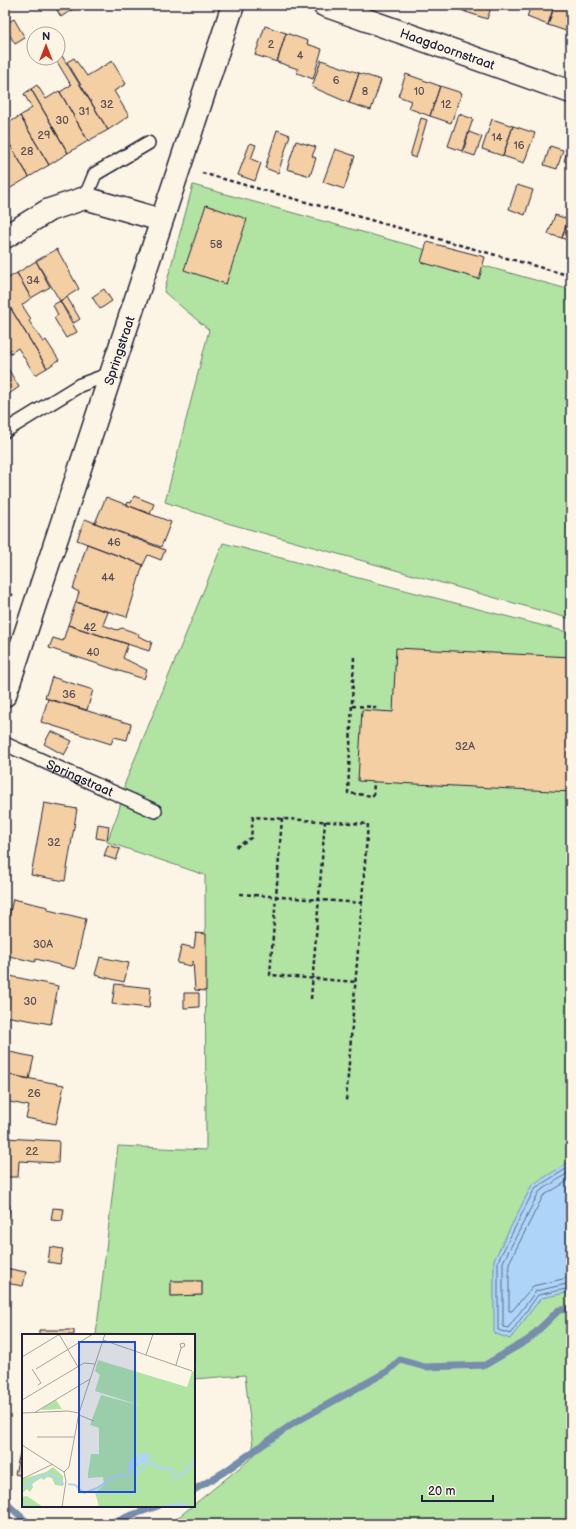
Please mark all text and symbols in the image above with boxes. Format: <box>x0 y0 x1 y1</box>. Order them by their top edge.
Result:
street label: Haagdoornstraat <box>398 25 497 74</box>
north arrow <box>26 26 66 66</box>
text: N <box>42 30 50 43</box>
house number: 2 <box>268 38 275 51</box>
house number: 4 <box>297 49 304 62</box>
house number: 6 <box>333 74 340 87</box>
house number: 8 <box>362 85 368 98</box>
house number: 10 <box>414 85 425 98</box>
house number: 32 <box>100 98 114 111</box>
house number: 12 <box>441 98 452 111</box>
house number: 31 <box>78 105 90 118</box>
house number: 30 <box>55 114 69 127</box>
house number: 29 <box>38 129 50 142</box>
house number: 14 <box>492 131 503 144</box>
house number: 16 <box>514 139 525 152</box>
house number: 28 <box>21 145 33 158</box>
house number: 58 <box>210 238 222 251</box>
house number: 34 <box>26 274 40 287</box>
street label: Springstraat <box>101 314 139 387</box>
house number: 46 <box>107 536 121 549</box>
house number: 44 <box>101 571 115 584</box>
house number: 42 <box>83 621 97 634</box>
house number: 40 <box>86 646 100 659</box>
house number: 36 <box>62 688 76 701</box>
house number: 32A <box>455 740 475 753</box>
street label: Springstraat <box>44 756 115 800</box>
house number: 32 <box>47 836 61 849</box>
house number: 30A <box>33 938 53 951</box>
house number: 30 <box>23 995 37 1008</box>
house number: 26 <box>27 1087 41 1100</box>
house number: 22 <box>26 1145 39 1158</box>
inset map <box>22 1334 195 1507</box>
scale bar <box>422 1477 493 1503</box>
text: 20 m <box>428 1484 455 1499</box>

